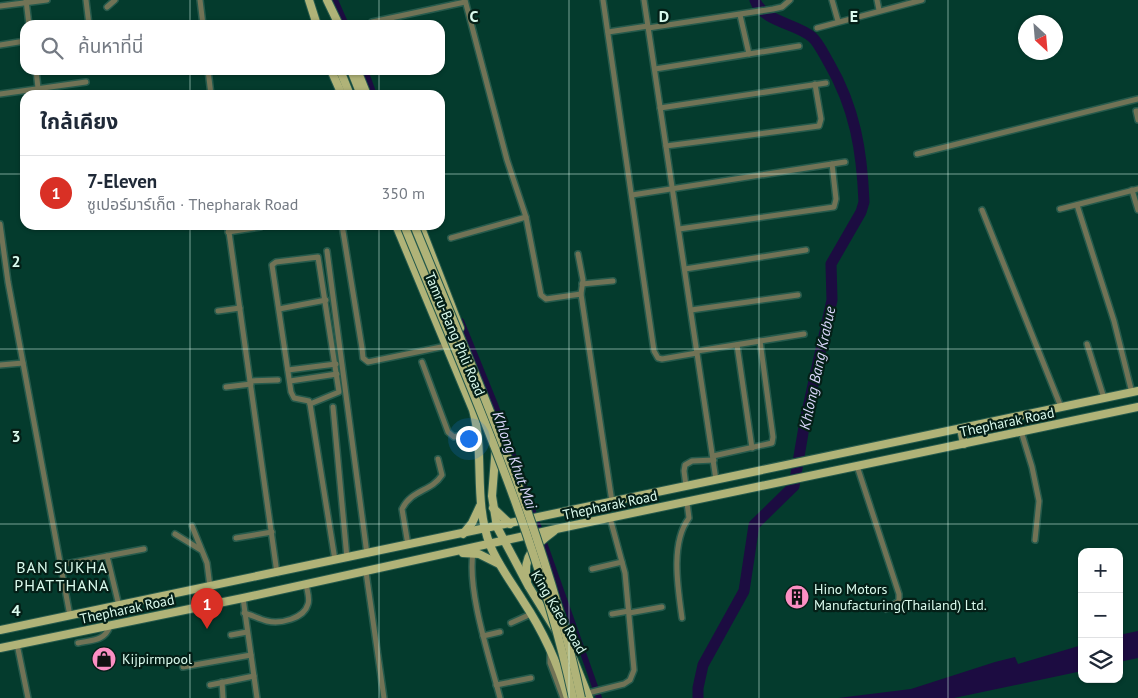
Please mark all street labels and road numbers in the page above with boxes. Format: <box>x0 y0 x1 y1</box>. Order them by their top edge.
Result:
street label: Tamru-Bang Phli Road <box>421 269 489 399</box>
street label: Thepharak Road <box>958 403 1056 441</box>
street label: Thepharak Road <box>561 486 659 524</box>
street label: King Kaeo Road <box>527 567 591 657</box>
street label: Thepharak Road <box>78 590 176 628</box>

